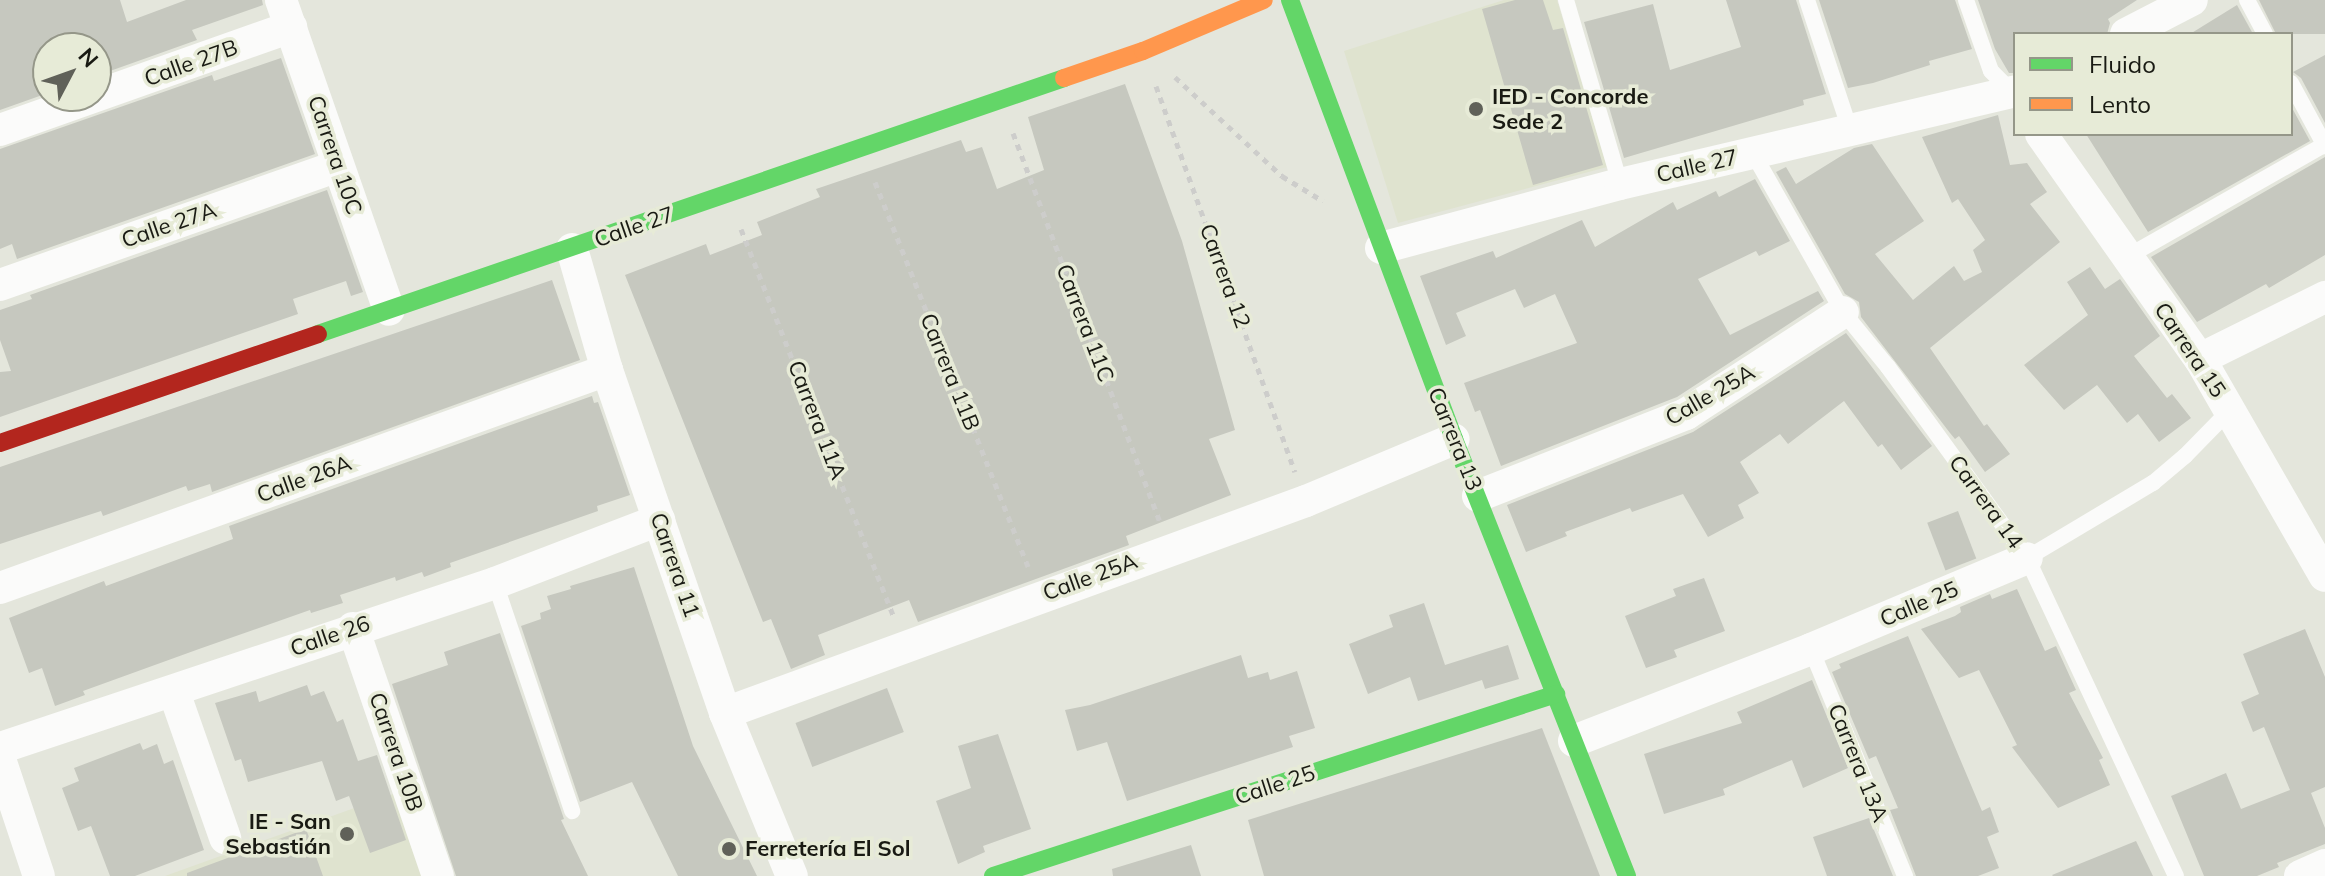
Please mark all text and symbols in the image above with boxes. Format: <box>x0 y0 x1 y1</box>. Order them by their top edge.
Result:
north arrow <box>32 32 112 112</box>
legend <box>2013 32 2293 136</box>
street label: Calle 27B <box>141 34 241 92</box>
text: N <box>73 42 105 73</box>
text: Fluido <box>2089 49 2156 79</box>
place label: IED - Concorde Sede 2 <box>1492 83 1648 134</box>
text: Lento <box>2089 89 2151 119</box>
street label: Carrera 10C <box>302 92 368 218</box>
marker: IED - Concorde Sede 2 <box>1467 100 1485 118</box>
street label: Calle 27 <box>1654 144 1740 188</box>
street label: Calle 27A <box>118 196 220 254</box>
street label: Calle 27 <box>591 201 677 253</box>
street label: Carrera 12 <box>1194 220 1256 332</box>
street label: Carrera 11C <box>1050 260 1120 386</box>
street label: Carrera 15 <box>2149 297 2231 403</box>
street label: Carrera 11B <box>915 310 985 434</box>
street label: Carrera 11A <box>782 357 852 483</box>
street label: Calle 25A <box>1661 359 1759 431</box>
street label: Carrera 13 <box>1422 384 1488 494</box>
street label: Calle 26A <box>253 450 355 508</box>
street label: Carrera 14 <box>1943 450 2029 554</box>
street label: Carrera 11 <box>645 509 705 621</box>
street label: Calle 25A <box>1039 548 1141 606</box>
street label: Calle 25 <box>1876 576 1962 632</box>
street label: Calle 26 <box>287 610 373 662</box>
street label: Carrera 10B <box>363 689 429 815</box>
street label: Carrera 13A <box>1822 700 1894 826</box>
street label: Calle 25 <box>1232 760 1318 810</box>
place label: IE - San Sebastián <box>226 808 331 860</box>
marker: IE - San Sebastián <box>338 825 356 843</box>
place label: Ferretería El Sol <box>745 836 911 862</box>
marker: Ferretería El Sol <box>720 840 738 858</box>

